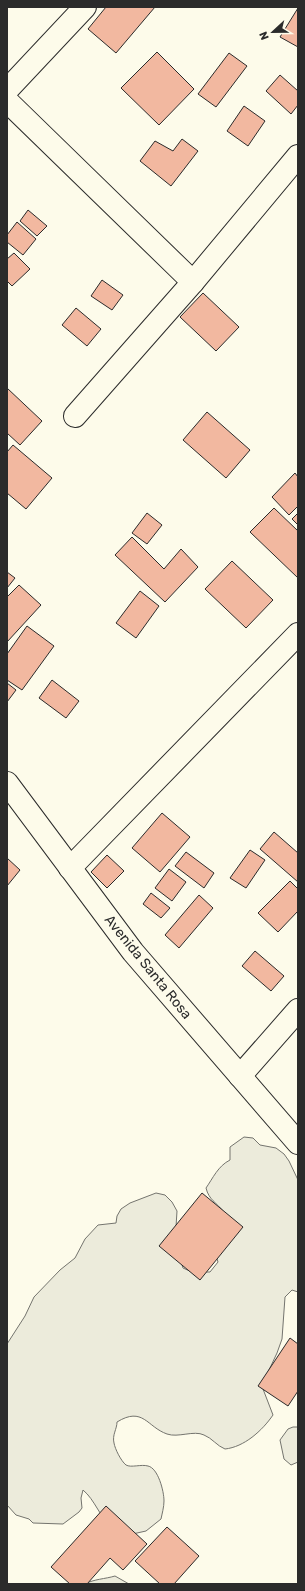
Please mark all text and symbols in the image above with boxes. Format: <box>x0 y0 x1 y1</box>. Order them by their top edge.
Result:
north arrow <box>253 12 293 52</box>
text: N <box>257 29 272 42</box>
street label: Avenida Santa Rosa <box>101 911 195 1023</box>

